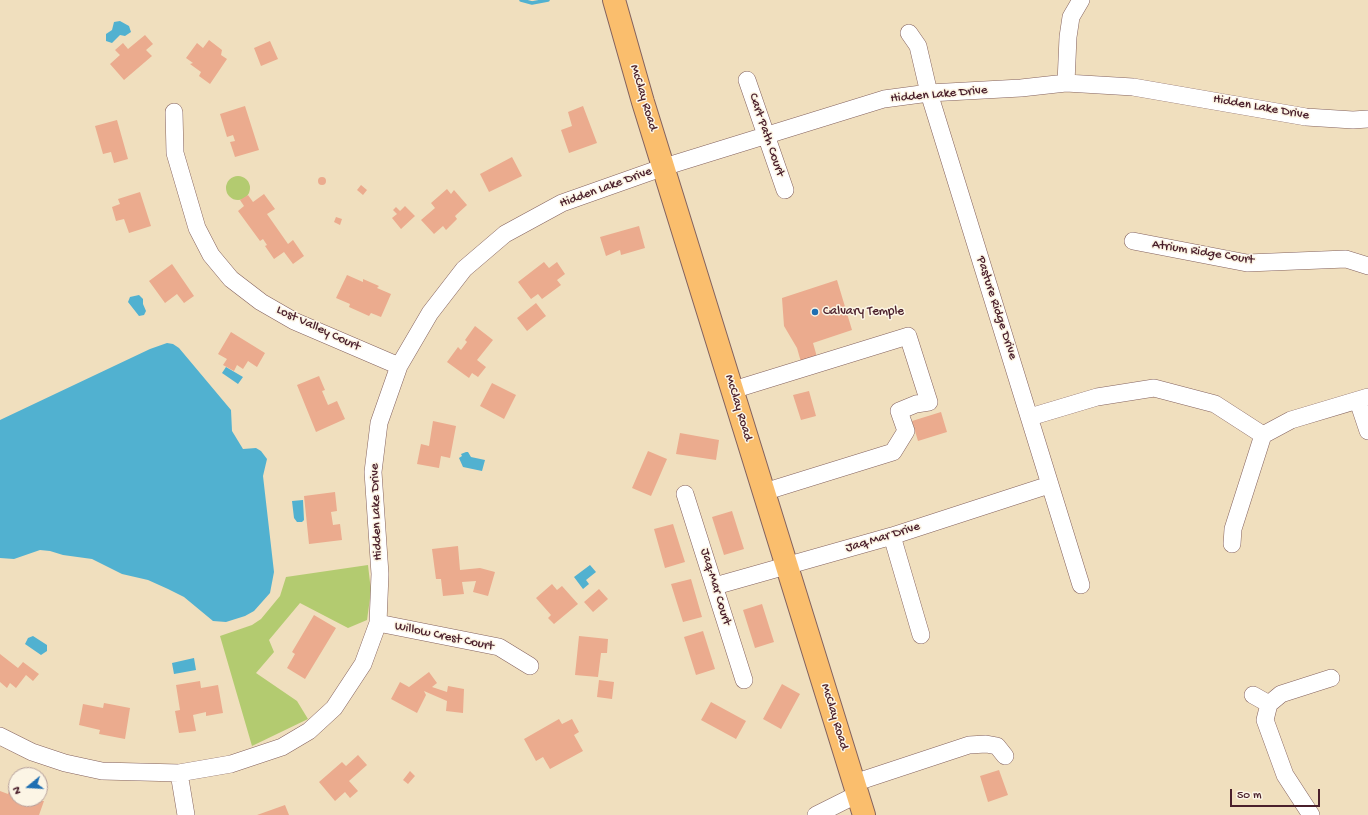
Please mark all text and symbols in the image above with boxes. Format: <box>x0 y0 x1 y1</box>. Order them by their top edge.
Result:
street label: McClay Road <box>626 63 660 133</box>
street label: Hidden Lake Drive <box>890 83 988 107</box>
street label: Cart Path Court <box>744 91 788 179</box>
street label: Hidden Lake Drive <box>1212 92 1310 124</box>
street label: Hidden Lake Drive <box>558 164 654 212</box>
street label: Atrium Ridge Court <box>1151 237 1255 269</box>
street label: Pasture Ridge Drive <box>972 254 1020 362</box>
street label: Lost Valley Court <box>274 303 362 355</box>
place label: Calvary Temple <box>823 304 904 320</box>
marker: Calvary Temple <box>810 307 820 317</box>
street label: McClay Road <box>721 373 755 443</box>
street label: Hidden Lake Drive <box>368 463 386 561</box>
street label: Jaq Mar Drive <box>844 519 922 557</box>
street label: Jaq-Mar Court <box>696 547 734 627</box>
street label: Willow Crest Court <box>393 619 495 655</box>
street label: McClay Road <box>817 682 851 752</box>
north arrow <box>8 767 48 807</box>
scale bar <box>1232 781 1322 807</box>
text: N <box>11 785 24 796</box>
text: 50 m <box>1237 789 1262 803</box>

